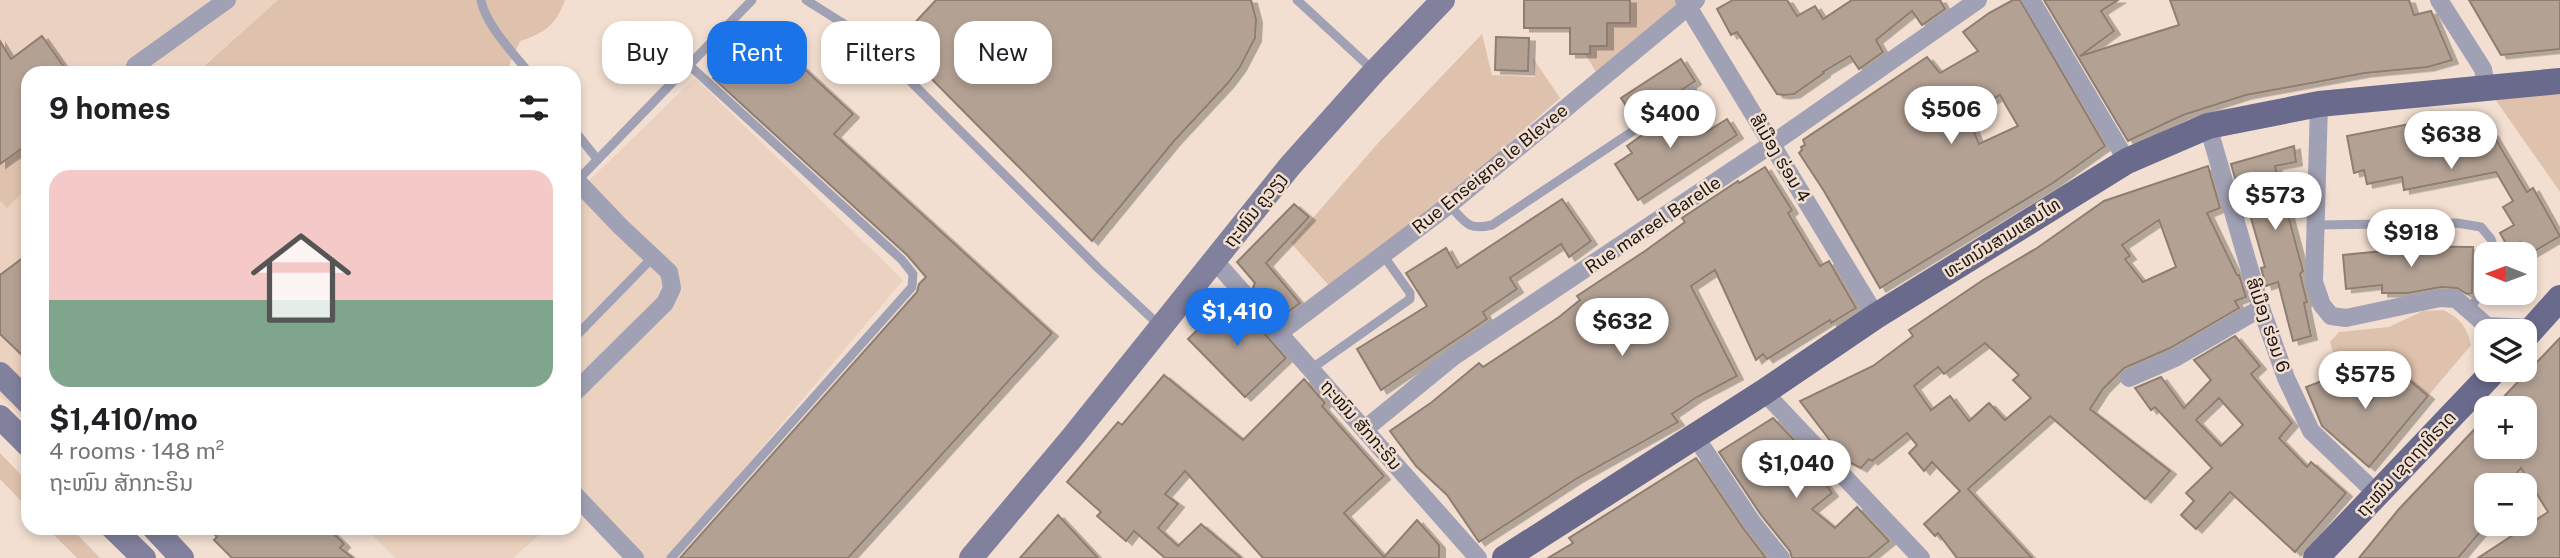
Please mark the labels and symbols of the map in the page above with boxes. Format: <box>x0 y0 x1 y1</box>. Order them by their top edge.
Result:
pin: $506 <box>1910 86 1992 146</box>
pin: $400 <box>1629 90 1711 150</box>
street label: Rue Enseigne le Blevee <box>1408 99 1572 238</box>
street label: ສີເມືອງ ຮ່ອມ 4 <box>1746 110 1815 205</box>
pin: $638 <box>2410 111 2492 171</box>
street label: ຖະໜົນ ຄູວຽງ <box>1219 168 1292 253</box>
street label: Rue mareel Barelle <box>1581 171 1725 278</box>
pin: $573 <box>2234 173 2316 232</box>
street label: ທະຫນົນສາມແສນໄທ <box>1939 193 2064 282</box>
pin: $918 <box>2370 210 2452 269</box>
north arrow <box>2474 242 2538 304</box>
street label: ສີເມືອງ ຮ່ອມ 6 <box>2242 275 2294 375</box>
pin: $1,410 <box>1180 288 1294 348</box>
pin: $632 <box>1581 298 1663 358</box>
pin: $575 <box>2324 352 2406 411</box>
street label: ຖະໜົນ ສັກກະຣິນ <box>1316 375 1406 474</box>
street label: ຖະໜົນ ເຊດຖາທິຣາດ <box>2351 407 2460 521</box>
pin: $1,040 <box>1739 440 1853 500</box>

